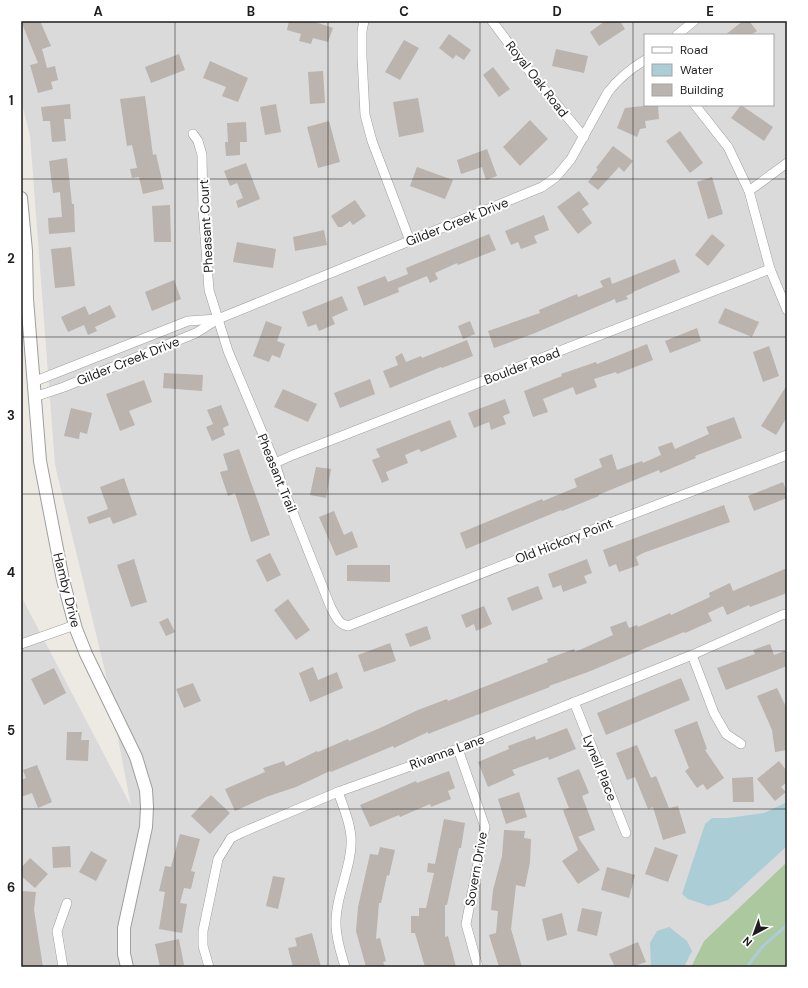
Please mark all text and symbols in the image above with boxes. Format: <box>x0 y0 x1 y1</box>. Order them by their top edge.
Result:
text: A <box>93 3 103 20</box>
text: B <box>247 3 255 20</box>
text: C <box>399 3 409 20</box>
text: D <box>552 3 562 20</box>
text: E <box>706 3 714 20</box>
legend <box>644 34 774 106</box>
street label: Royal Oak Road <box>502 37 572 121</box>
text: Road <box>680 42 708 58</box>
text: Water <box>680 62 714 78</box>
text: Building <box>680 82 724 98</box>
text: 1 <box>9 92 13 109</box>
street label: Pheasant Court <box>195 179 217 273</box>
street label: Gilder Creek Drive <box>403 194 511 250</box>
text: 2 <box>7 250 15 267</box>
street label: Gilder Creek Drive <box>74 333 182 389</box>
street label: Boulder Road <box>482 344 562 388</box>
text: 3 <box>7 407 15 424</box>
street label: Pheasant Trail <box>253 431 301 515</box>
street label: Old Hickory Point <box>512 514 616 568</box>
street label: Hamby Drive <box>49 551 85 629</box>
text: 4 <box>7 564 15 581</box>
text: 5 <box>7 722 15 739</box>
street label: Rivanna Lane <box>407 731 487 773</box>
street label: Lynell Place <box>579 732 621 804</box>
street label: Sovern Drive <box>461 830 491 908</box>
text: 6 <box>7 879 15 896</box>
north arrow <box>734 914 774 954</box>
text: N <box>740 934 755 949</box>

